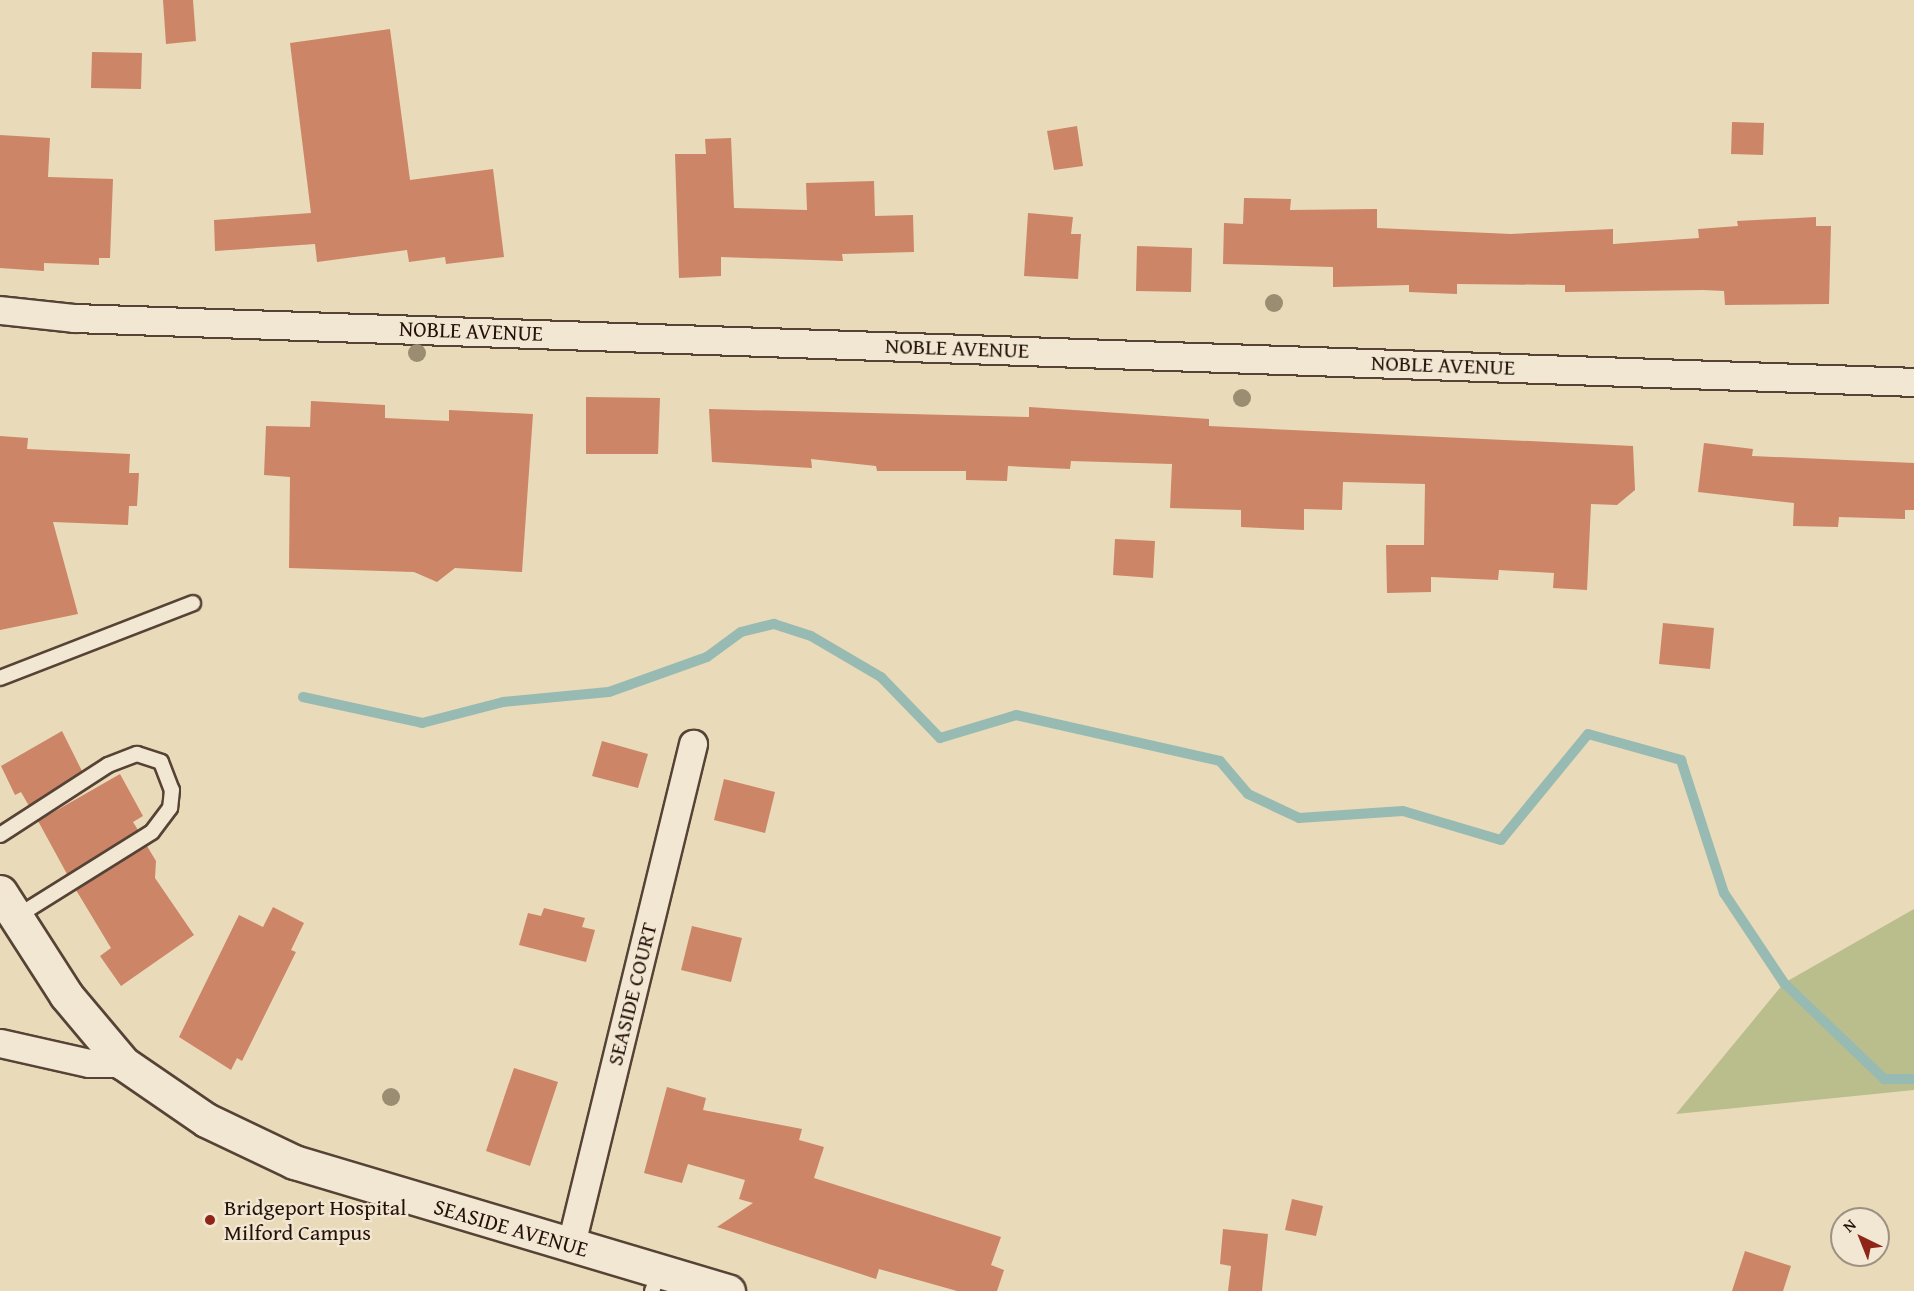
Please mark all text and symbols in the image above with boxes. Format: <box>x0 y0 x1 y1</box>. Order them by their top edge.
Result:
street label: NOBLE AVENUE <box>399 315 543 347</box>
street label: NOBLE AVENUE <box>885 332 1029 364</box>
street label: NOBLE AVENUE <box>1371 349 1515 381</box>
street label: SEASIDE COURT <box>601 920 663 1068</box>
street label: SEASIDE AVENUE <box>431 1193 591 1263</box>
place label: Bridgeport Hospital Milford Campus <box>224 1194 406 1246</box>
north arrow <box>1830 1207 1890 1267</box>
marker: Bridgeport Hospital Milford Campus <box>201 1211 219 1229</box>
text: N <box>1837 1213 1861 1238</box>

